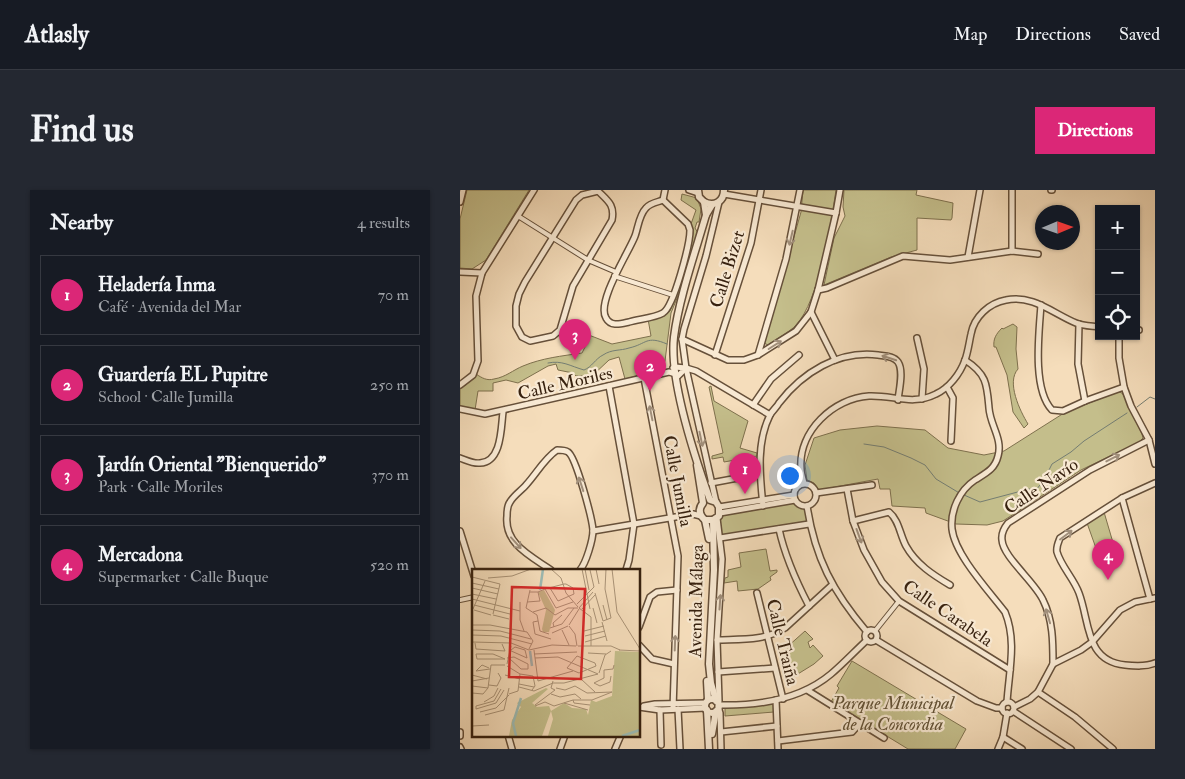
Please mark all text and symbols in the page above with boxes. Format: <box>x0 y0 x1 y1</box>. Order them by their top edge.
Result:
text: Atlasly <box>25 19 89 50</box>
text: Map <box>954 23 987 46</box>
text: Directions <box>1015 23 1091 46</box>
text: Saved <box>1119 23 1160 46</box>
button: Directions <box>1035 107 1155 154</box>
text: Find us <box>30 108 134 152</box>
north arrow <box>1035 205 1080 250</box>
map controls <box>1095 205 1140 340</box>
button: + <box>1095 205 1140 250</box>
text: Nearby <box>50 209 113 236</box>
text: 4 results <box>357 213 410 233</box>
street label: Calle Bizet <box>705 228 750 311</box>
one-way arrow <box>786 229 795 245</box>
button: − <box>1095 250 1140 295</box>
text: Heladería Inma <box>98 273 215 297</box>
text: 1 <box>64 285 70 305</box>
text: 70 m <box>378 285 409 305</box>
button: locate <box>1095 295 1140 340</box>
text: Café · Avenida del Mar <box>98 297 241 317</box>
pin: 3 <box>559 319 591 360</box>
one-way arrow <box>768 339 782 349</box>
pin: 2 <box>634 350 666 391</box>
one-way arrow <box>882 353 898 362</box>
street label: Calle Moriles <box>516 361 615 406</box>
text: Guardería EL Pupitre <box>98 363 268 387</box>
text: 2 <box>63 375 71 395</box>
text: 250 m <box>370 375 409 395</box>
text: School · Calle Jumilla <box>98 387 233 407</box>
one-way arrow <box>645 406 655 422</box>
one-way arrow <box>697 430 707 446</box>
street label: Calle Jumilla <box>657 433 698 529</box>
text: Jardín Oriental "Bienquerido" <box>98 453 326 477</box>
pin: 1 <box>729 453 761 494</box>
street label: Calle Navío <box>1000 453 1083 520</box>
one-way arrow <box>1105 453 1120 463</box>
your location <box>777 463 803 489</box>
text: 3 <box>64 465 70 485</box>
text: 370 m <box>372 465 409 485</box>
one-way arrow <box>576 476 586 492</box>
text: Park · Calle Moriles <box>98 477 223 497</box>
one-way arrow <box>855 528 864 543</box>
one-way arrow <box>1059 530 1073 540</box>
one-way arrow <box>511 537 522 550</box>
pin: 4 <box>1092 539 1124 580</box>
text: Mercadona <box>98 543 183 567</box>
street label: Avenida Málaga <box>684 544 709 659</box>
text: 4 <box>63 555 71 575</box>
text: 520 m <box>370 555 409 575</box>
text: Supermarket · Calle Buque <box>98 567 268 587</box>
inset map <box>472 569 640 736</box>
street label: Calle Carabela <box>898 575 998 652</box>
one-way arrow <box>715 594 724 610</box>
street label: Calle Traiña <box>761 597 804 688</box>
one-way arrow <box>1043 608 1052 624</box>
one-way arrow <box>670 635 680 652</box>
park label: Parque Municipal de la Concordia <box>831 692 956 736</box>

